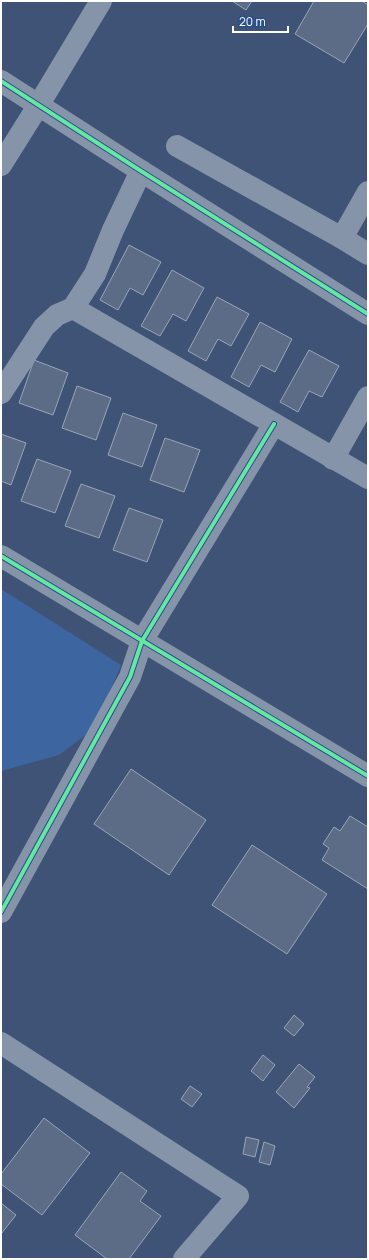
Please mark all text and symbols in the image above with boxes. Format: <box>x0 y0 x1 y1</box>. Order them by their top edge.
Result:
scale bar <box>233 8 288 34</box>
text: 20 m <box>239 13 266 30</box>

